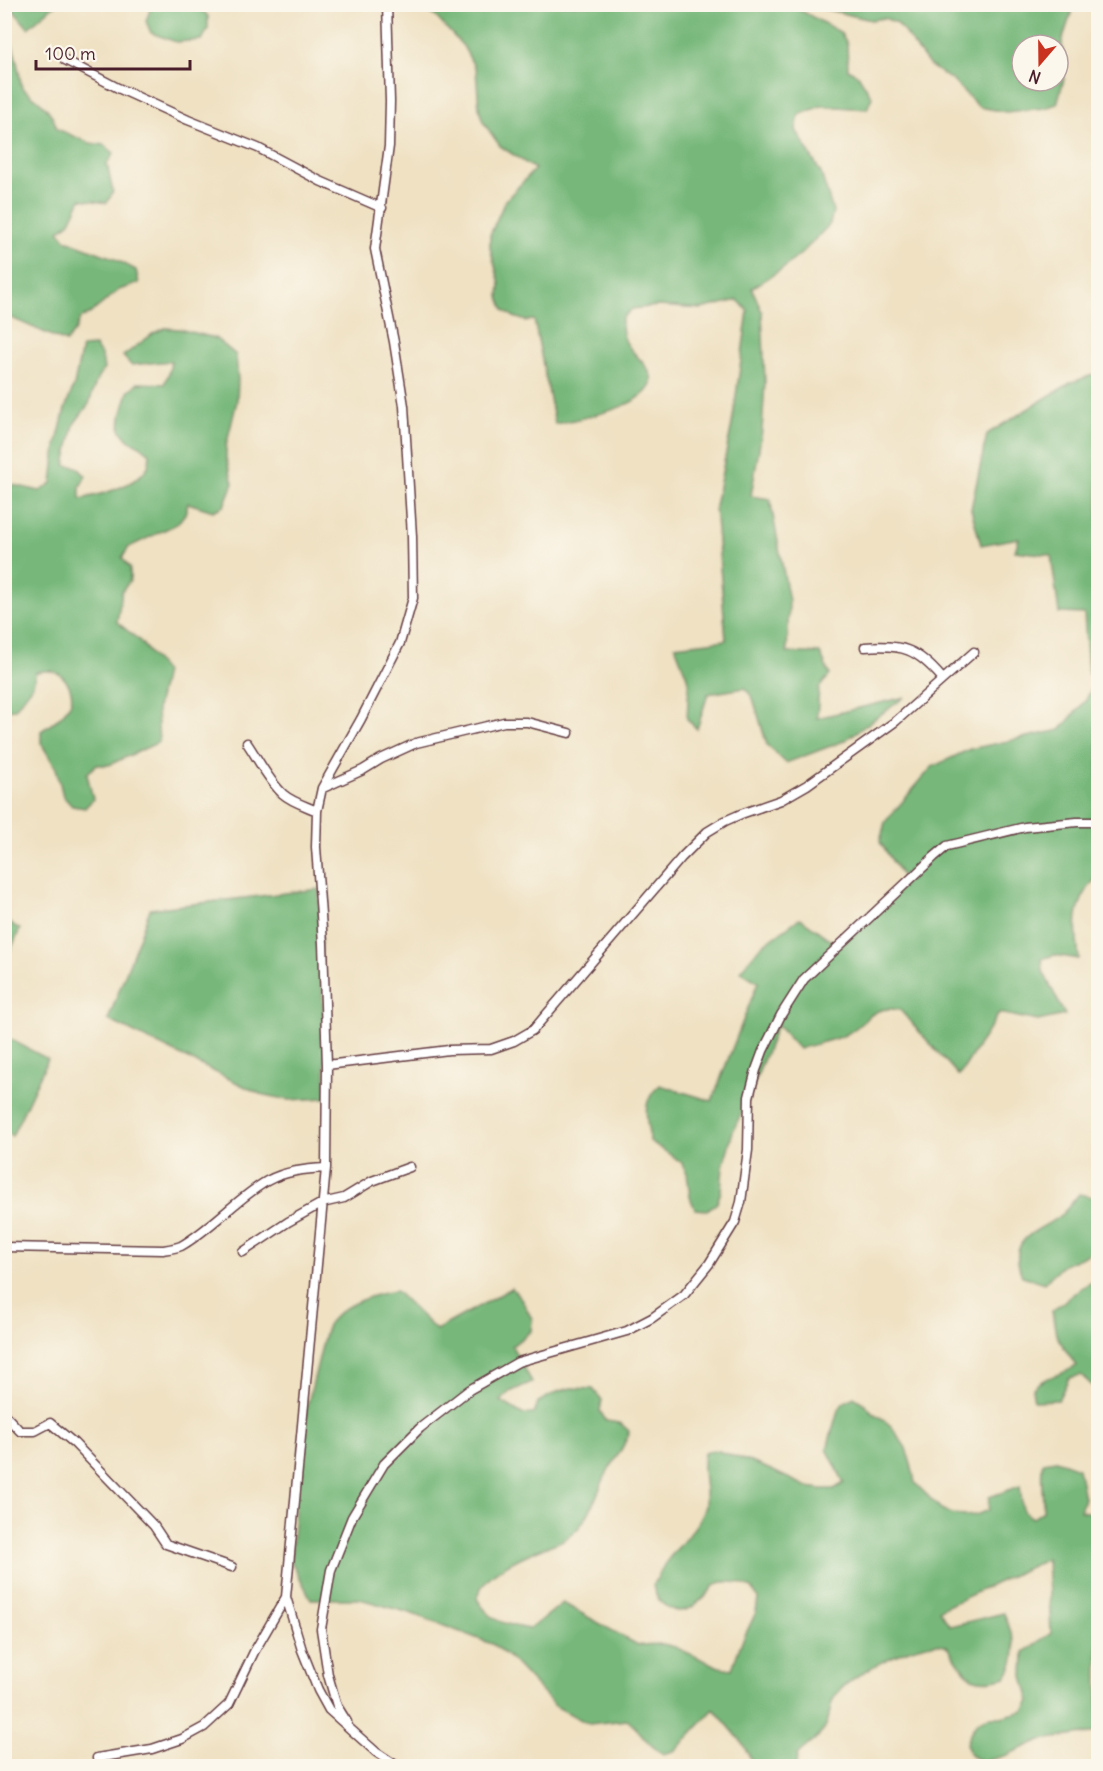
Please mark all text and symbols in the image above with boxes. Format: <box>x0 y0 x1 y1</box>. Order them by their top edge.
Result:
scale bar <box>36 33 190 71</box>
north arrow <box>1010 33 1070 93</box>
text: 100 m <box>45 42 96 65</box>
text: N <box>1026 66 1043 88</box>

